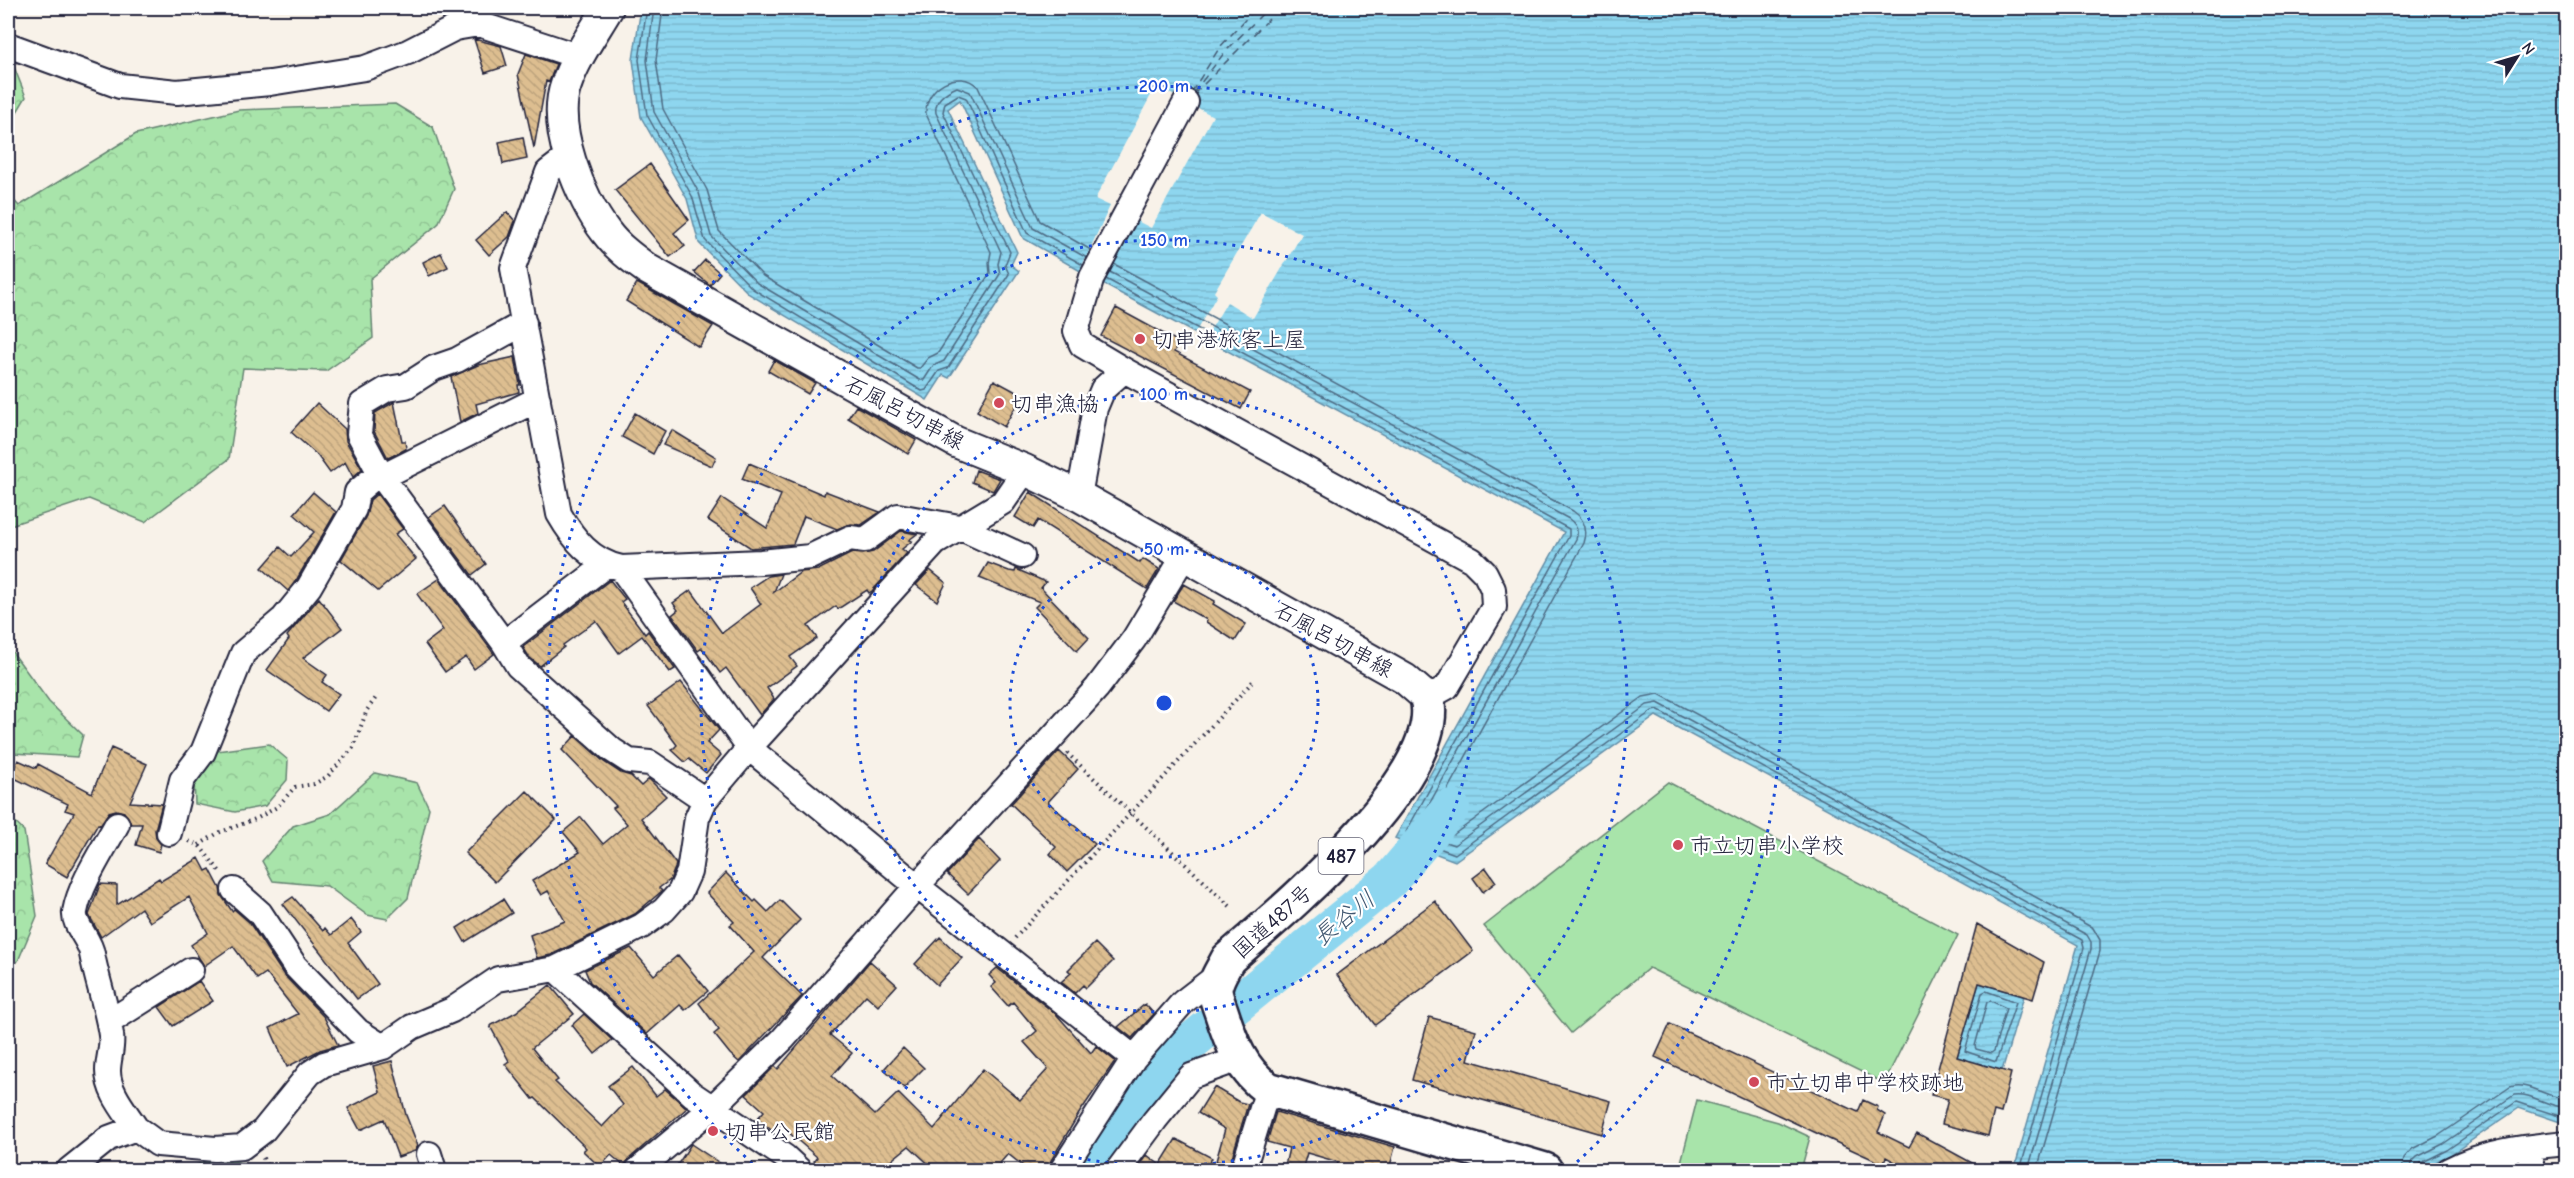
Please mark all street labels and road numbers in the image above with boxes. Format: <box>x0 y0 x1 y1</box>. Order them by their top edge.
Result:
street label: 石風呂切串線 <box>840 370 969 455</box>
street label: 石風呂切串線 <box>1269 597 1398 683</box>
road number: 487 <box>1318 838 1364 874</box>
street label: 国道487号 <box>1227 879 1318 964</box>

